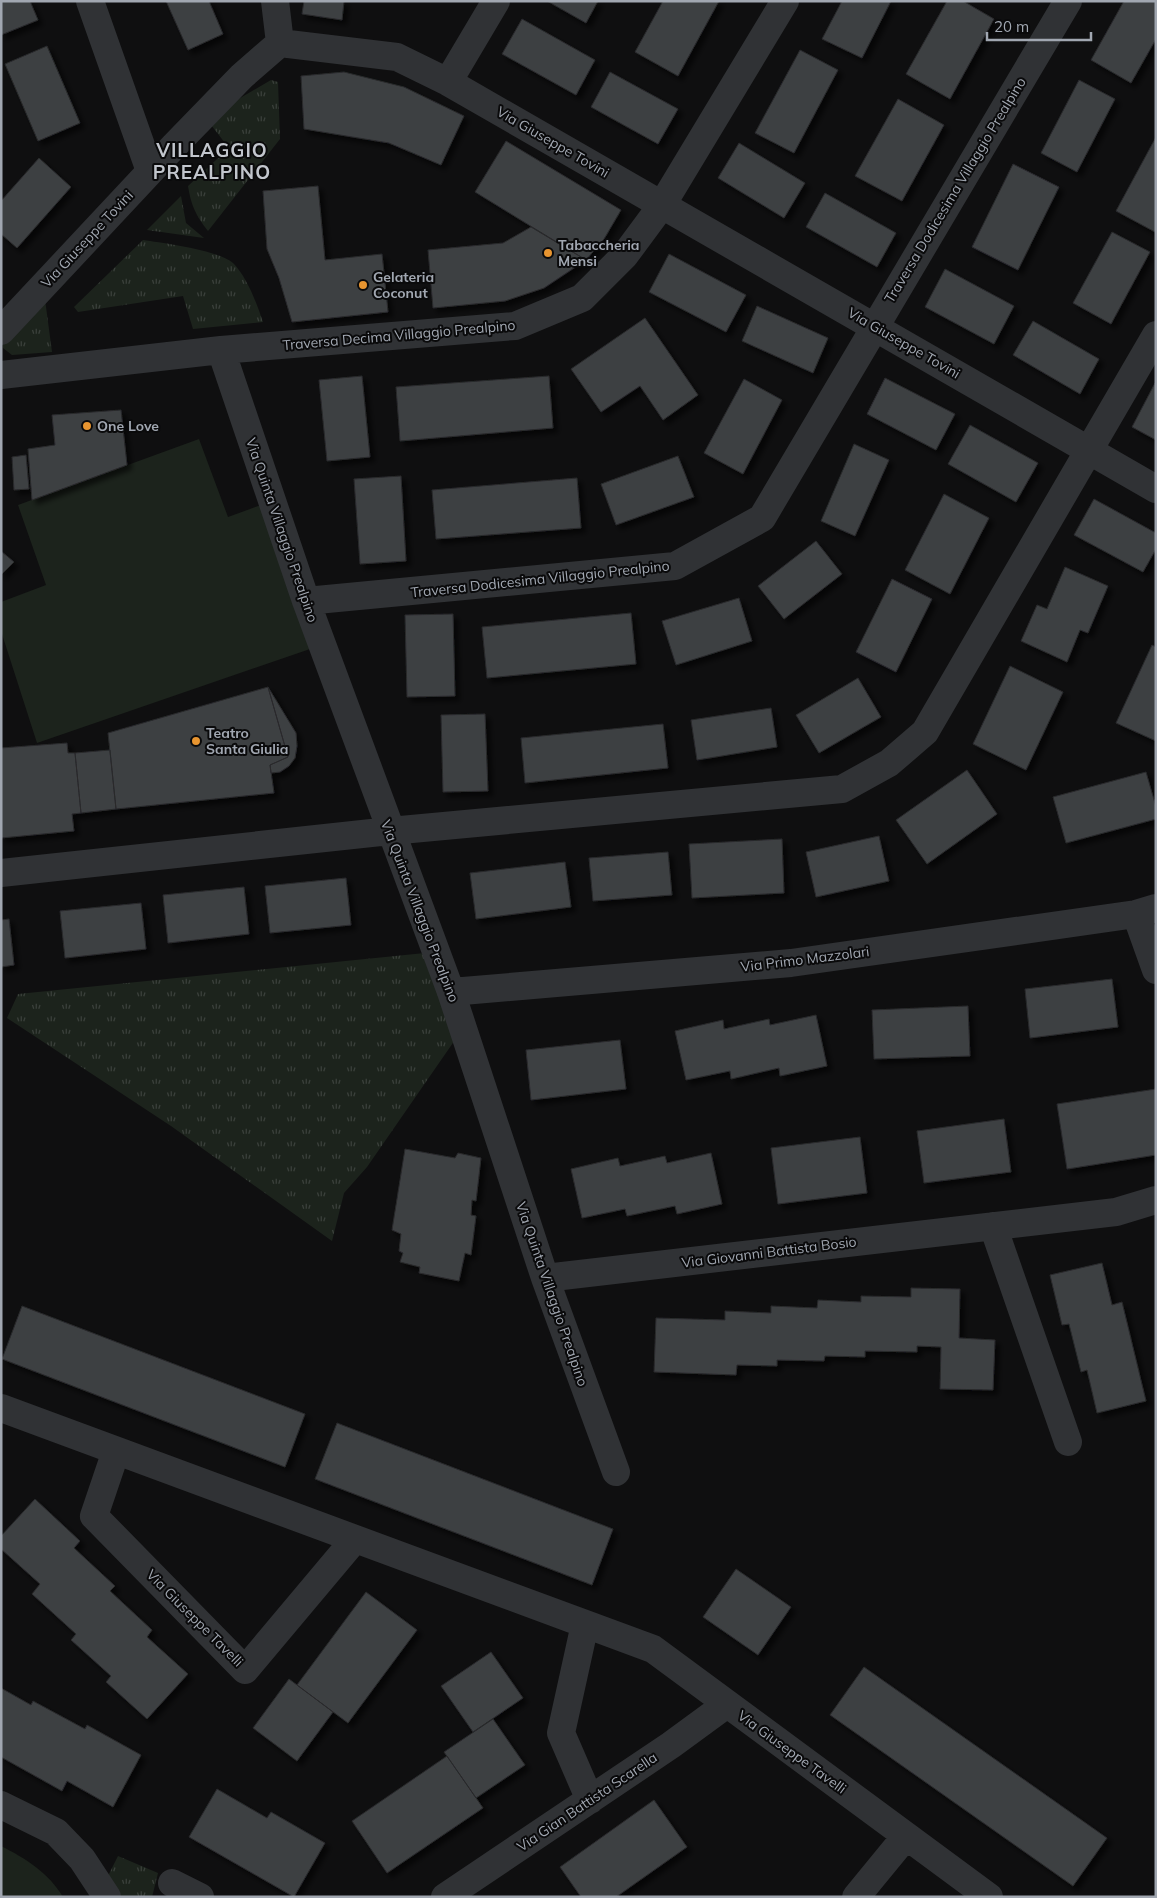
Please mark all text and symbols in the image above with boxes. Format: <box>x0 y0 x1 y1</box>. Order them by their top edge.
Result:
scale bar <box>987 10 1091 42</box>
text: 20 m <box>994 17 1029 36</box>
street label: Traversa Dodicesima Villaggio Prealpino <box>880 74 1030 306</box>
street label: Via Giuseppe Tovini <box>494 102 612 182</box>
district label: VILLAGGIO PREALPINO <box>153 138 271 184</box>
street label: Via Giuseppe Tovini <box>37 186 137 292</box>
place label: Tabaccheria Mensi <box>558 236 640 270</box>
marker: Tabaccheria Mensi <box>542 247 554 259</box>
place label: Gelateria Coconut <box>373 268 434 302</box>
marker: Gelateria Coconut <box>357 279 369 291</box>
street label: Via Giuseppe Tovini <box>845 303 963 383</box>
street label: Traversa Decima Villaggio Prealpino <box>282 316 516 354</box>
place label: One Love <box>97 417 159 435</box>
marker: One Love <box>81 420 93 432</box>
street label: Via Quinta Villaggio Prealpino <box>242 435 322 625</box>
street label: Traversa Dodicesima Villaggio Prealpino <box>410 556 670 602</box>
place label: Teatro Santa Giulia <box>206 724 288 758</box>
marker: Teatro Santa Giulia <box>190 735 202 747</box>
street label: Via Quinta Villaggio Prealpino <box>377 817 463 1005</box>
street label: Via Primo Mazzolari <box>740 942 870 976</box>
street label: Via Quinta Villaggio Prealpino <box>512 1199 592 1389</box>
street label: Via Giovanni Battista Bosio <box>680 1232 858 1272</box>
street label: Via Giuseppe Tavelli <box>143 1566 247 1670</box>
street label: Via Giuseppe Tavelli <box>734 1706 850 1798</box>
street label: Via Gian Battista Scarella <box>513 1748 661 1856</box>

